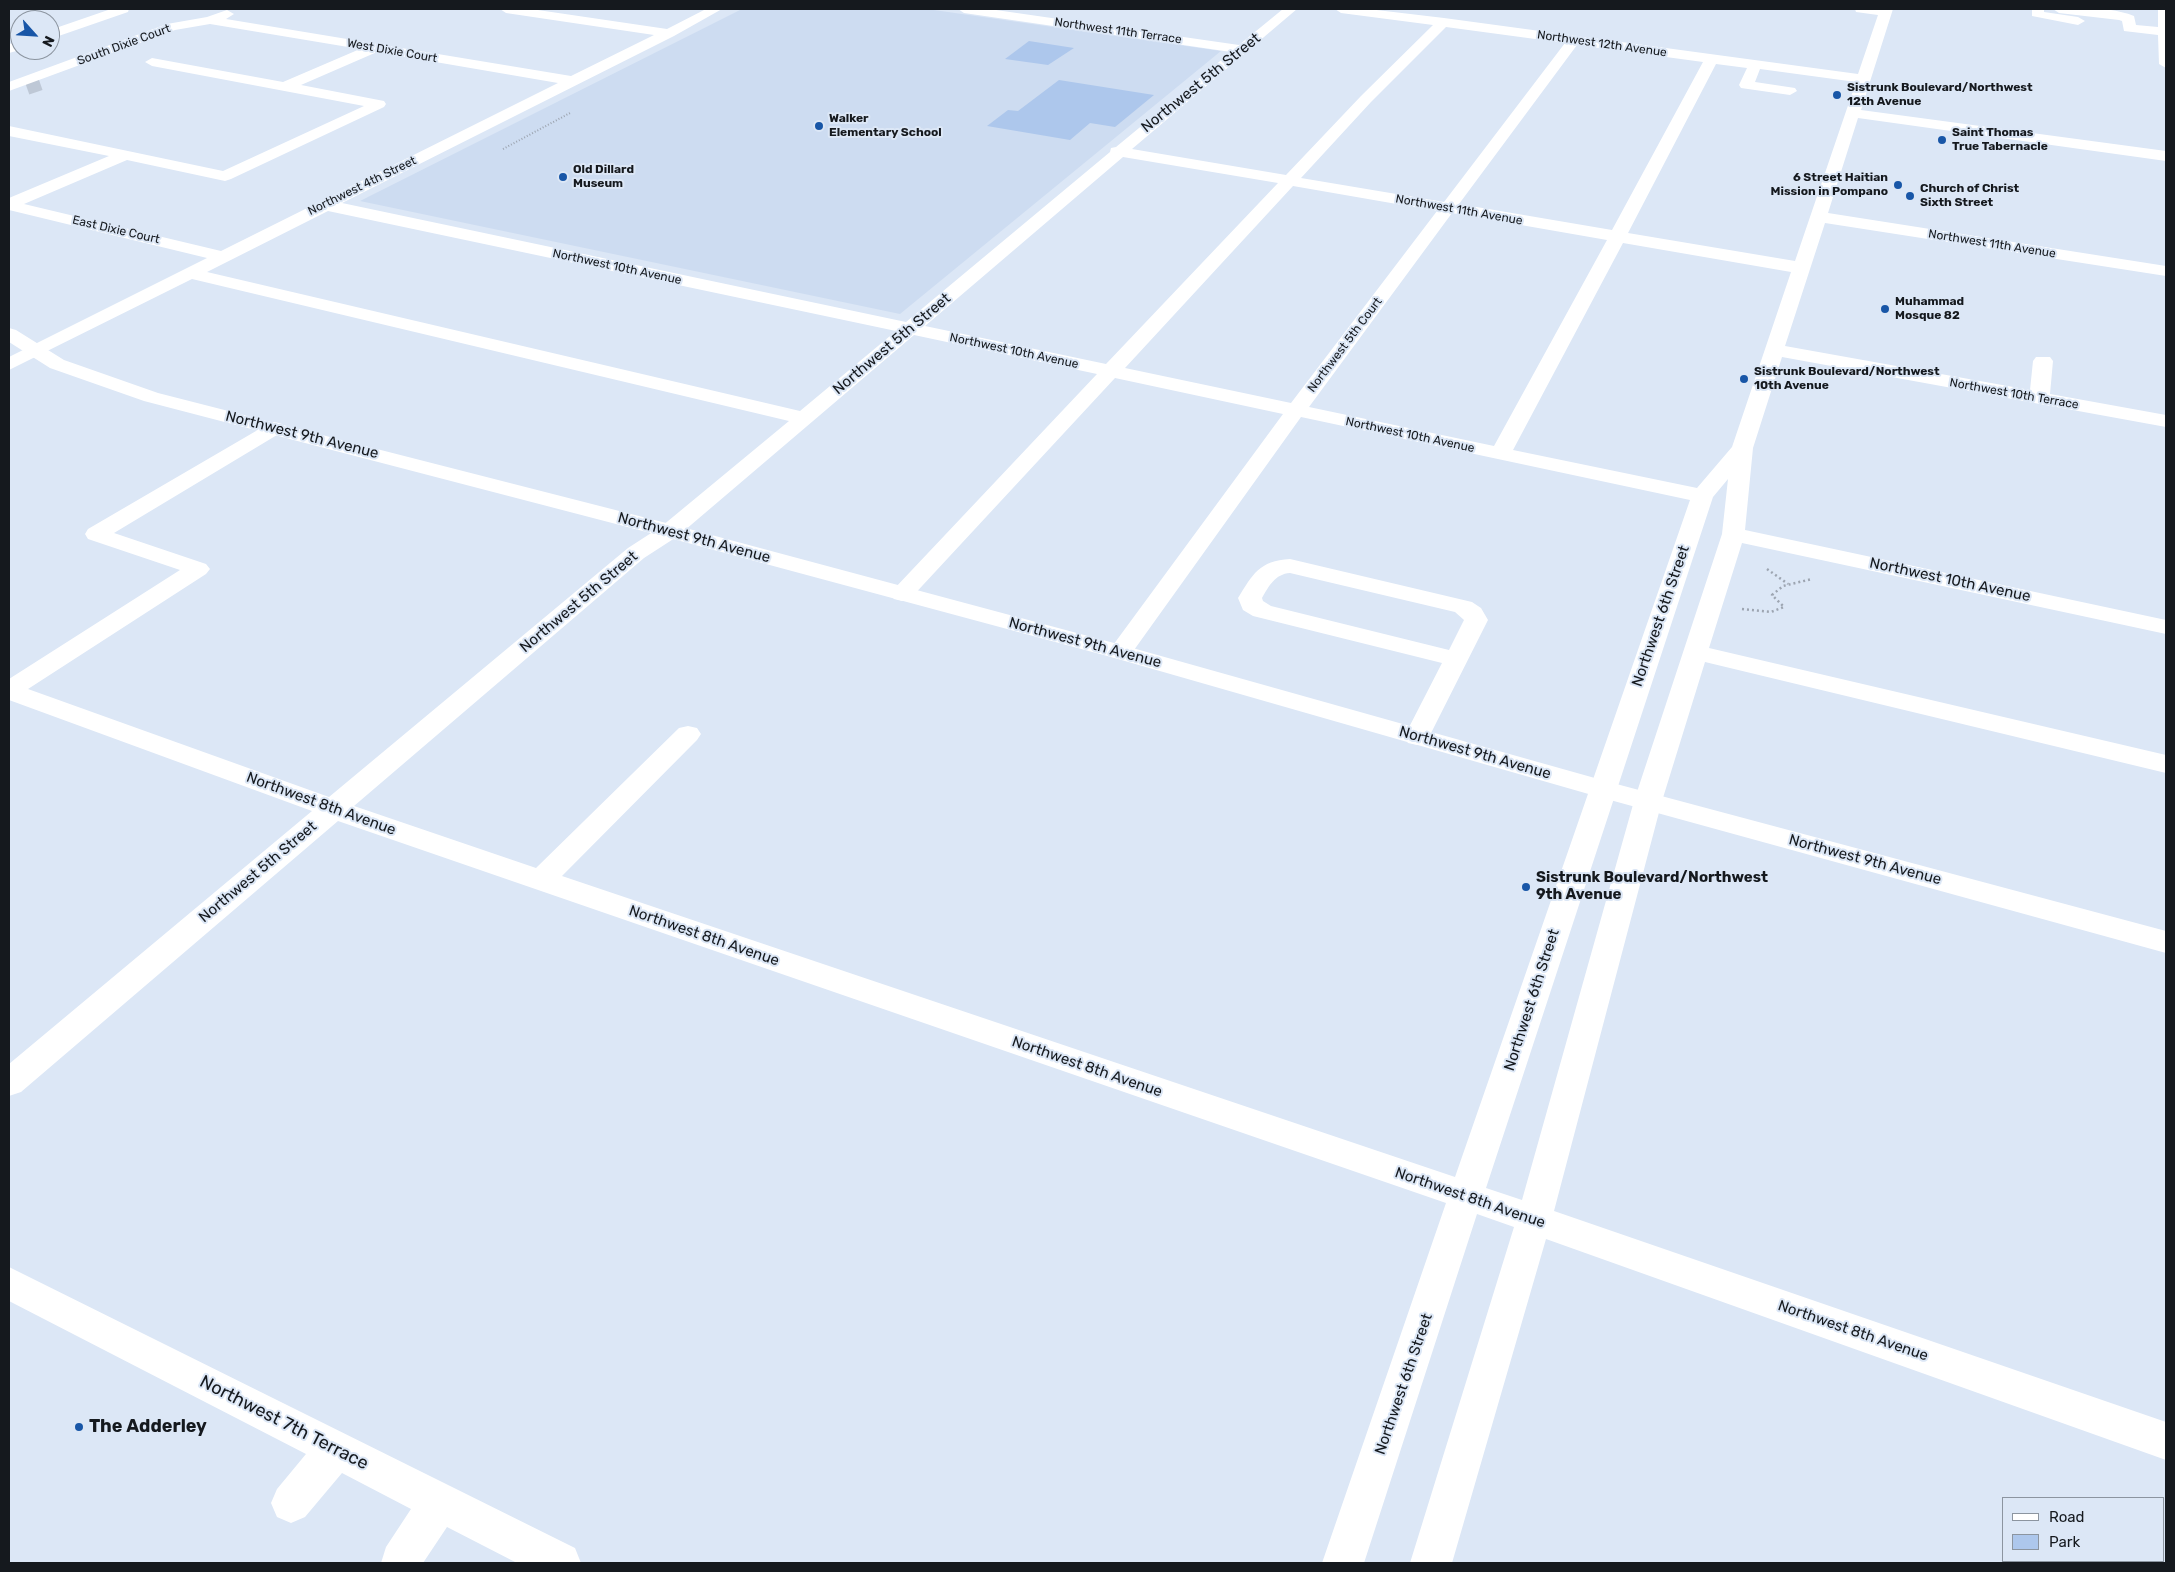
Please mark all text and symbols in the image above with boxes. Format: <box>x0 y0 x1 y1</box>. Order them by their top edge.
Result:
north arrow <box>10 10 60 60</box>
street label: Northwest 11th Terrace <box>1053 15 1183 47</box>
street label: South Dixie Court <box>75 21 173 69</box>
street label: Northwest 12th Avenue <box>1536 28 1668 60</box>
street label: Northwest 5th Street <box>1138 29 1264 137</box>
text: N <box>38 33 58 50</box>
street label: West Dixie Court <box>346 36 438 66</box>
place label: Sistrunk Boulevard/Northwest 12th Avenue <box>1847 81 2033 109</box>
marker: Sistrunk Boulevard/Northwest 12th Avenue <box>1831 89 1843 101</box>
place label: Walker Elementary School <box>829 112 942 140</box>
marker: Walker Elementary School <box>813 120 825 132</box>
place label: Saint Thomas True Tabernacle <box>1952 126 2048 154</box>
marker: Saint Thomas True Tabernacle <box>1936 134 1948 146</box>
street label: Northwest 4th Street <box>305 154 419 218</box>
place label: Old Dillard Museum <box>573 163 634 191</box>
marker: Old Dillard Museum <box>557 171 569 183</box>
place label: 6 Street Haitian Mission in Pompano <box>1771 171 1888 199</box>
marker: 6 Street Haitian Mission in Pompano <box>1892 179 1904 191</box>
place label: Church of Christ Sixth Street <box>1920 182 2019 210</box>
marker: Church of Christ Sixth Street <box>1904 190 1916 202</box>
street label: Northwest 11th Avenue <box>1394 192 1524 228</box>
street label: East Dixie Court <box>71 213 161 247</box>
street label: Northwest 11th Avenue <box>1927 227 2057 261</box>
street label: Northwest 10th Avenue <box>551 246 683 288</box>
street label: Northwest 5th Street <box>830 290 954 398</box>
street label: Northwest 5th Court <box>1305 295 1385 395</box>
place label: Muhammad Mosque 82 <box>1895 295 1964 323</box>
marker: Muhammad Mosque 82 <box>1879 303 1891 315</box>
street label: Northwest 10th Avenue <box>948 330 1080 372</box>
place label: Sistrunk Boulevard/Northwest 10th Avenue <box>1754 365 1940 393</box>
marker: Sistrunk Boulevard/Northwest 10th Avenue <box>1738 373 1750 385</box>
street label: Northwest 10th Terrace <box>1948 376 2080 412</box>
street label: Northwest 9th Avenue <box>224 407 380 463</box>
street label: Northwest 10th Avenue <box>1344 414 1476 456</box>
street label: Northwest 9th Avenue <box>616 509 772 567</box>
street label: Northwest 6th Street <box>1628 543 1694 689</box>
street label: Northwest 5th Street <box>517 548 641 656</box>
street label: Northwest 10th Avenue <box>1868 554 2032 606</box>
street label: Northwest 9th Avenue <box>1007 614 1163 672</box>
street label: Northwest 9th Avenue <box>1397 723 1553 783</box>
street label: Northwest 8th Avenue <box>244 769 398 839</box>
street label: Northwest 5th Street <box>196 818 320 926</box>
street label: Northwest 9th Avenue <box>1787 831 1943 889</box>
place label: Sistrunk Boulevard/Northwest 9th Avenue <box>1536 869 1768 904</box>
marker: Sistrunk Boulevard/Northwest 9th Avenue <box>1520 881 1532 893</box>
street label: Northwest 8th Avenue <box>626 902 782 970</box>
street label: Northwest 6th Street <box>1501 927 1563 1073</box>
street label: Northwest 8th Avenue <box>1009 1033 1165 1101</box>
street label: Northwest 8th Avenue <box>1392 1164 1548 1232</box>
street label: Northwest 8th Avenue <box>1775 1297 1931 1365</box>
street label: Northwest 6th Street <box>1371 1311 1437 1457</box>
street label: Northwest 7th Terrace <box>196 1371 372 1475</box>
place label: The Adderley <box>89 1416 207 1438</box>
marker: The Adderley <box>73 1421 85 1433</box>
legend <box>2002 1497 2165 1562</box>
text: Road <box>2049 1508 2085 1526</box>
text: Park <box>2049 1533 2080 1551</box>

